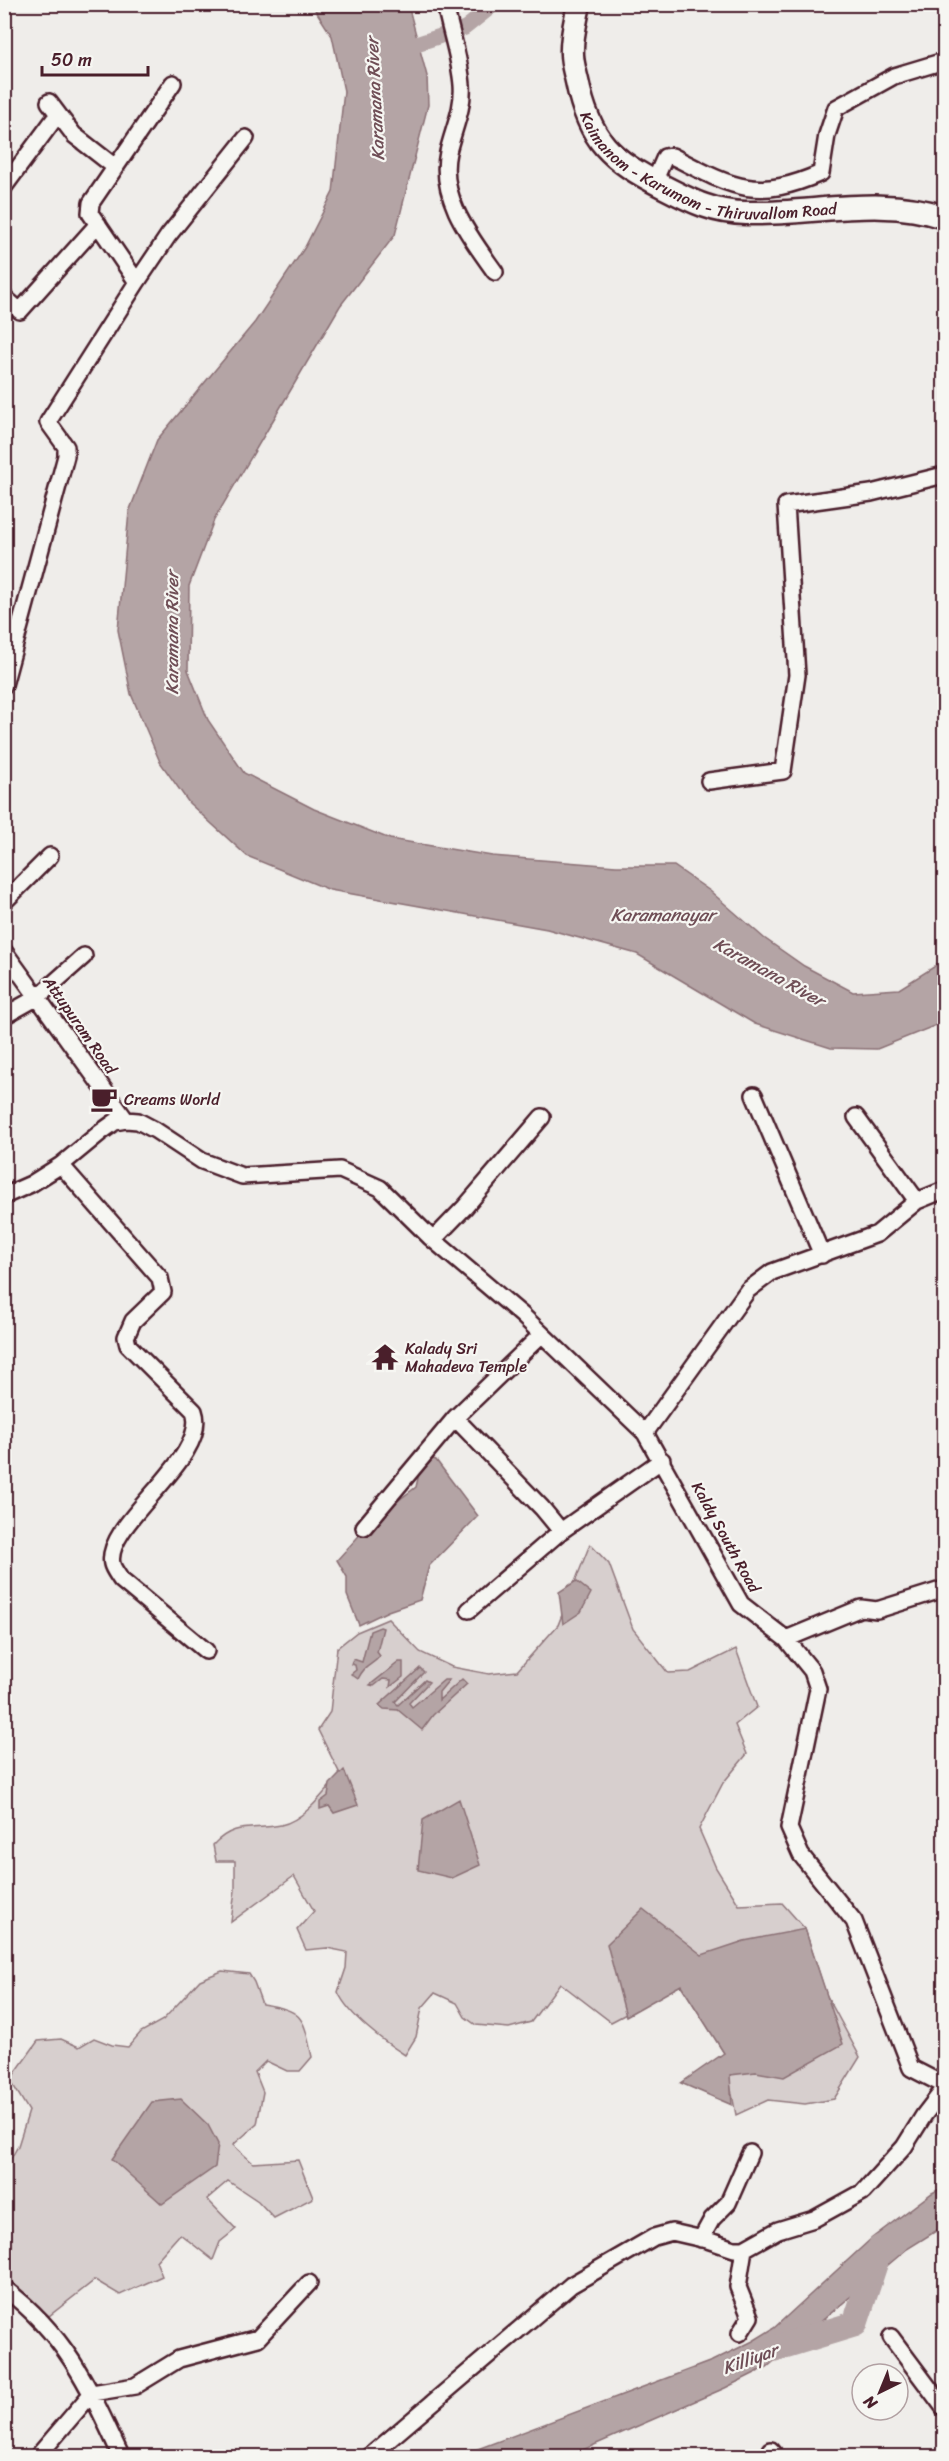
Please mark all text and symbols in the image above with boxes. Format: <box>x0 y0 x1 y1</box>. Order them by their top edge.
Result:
water label: Karamana River <box>356 33 394 161</box>
scale bar <box>42 39 148 77</box>
text: 50 m <box>51 44 92 76</box>
street label: Kaimanom - Karumom - Thiruvallom Road <box>572 107 839 228</box>
water label: Karamana River <box>156 568 188 695</box>
water label: Karamanayar <box>611 899 719 931</box>
water label: Karamana River <box>707 928 834 1018</box>
street label: Attupuram Road <box>35 969 126 1082</box>
cafe icon: Creams World <box>89 1084 119 1114</box>
place label: Creams World <box>124 1085 221 1114</box>
place label: Kalady Sri Mahadeva Temple <box>405 1334 527 1381</box>
temple icon: Kalady Sri Mahadeva Temple <box>370 1342 400 1372</box>
street label: Kaldy South Road <box>683 1476 769 1599</box>
water label: Killiyar <box>718 2333 786 2384</box>
north arrow <box>850 2362 910 2422</box>
text: N <box>856 2388 885 2418</box>

